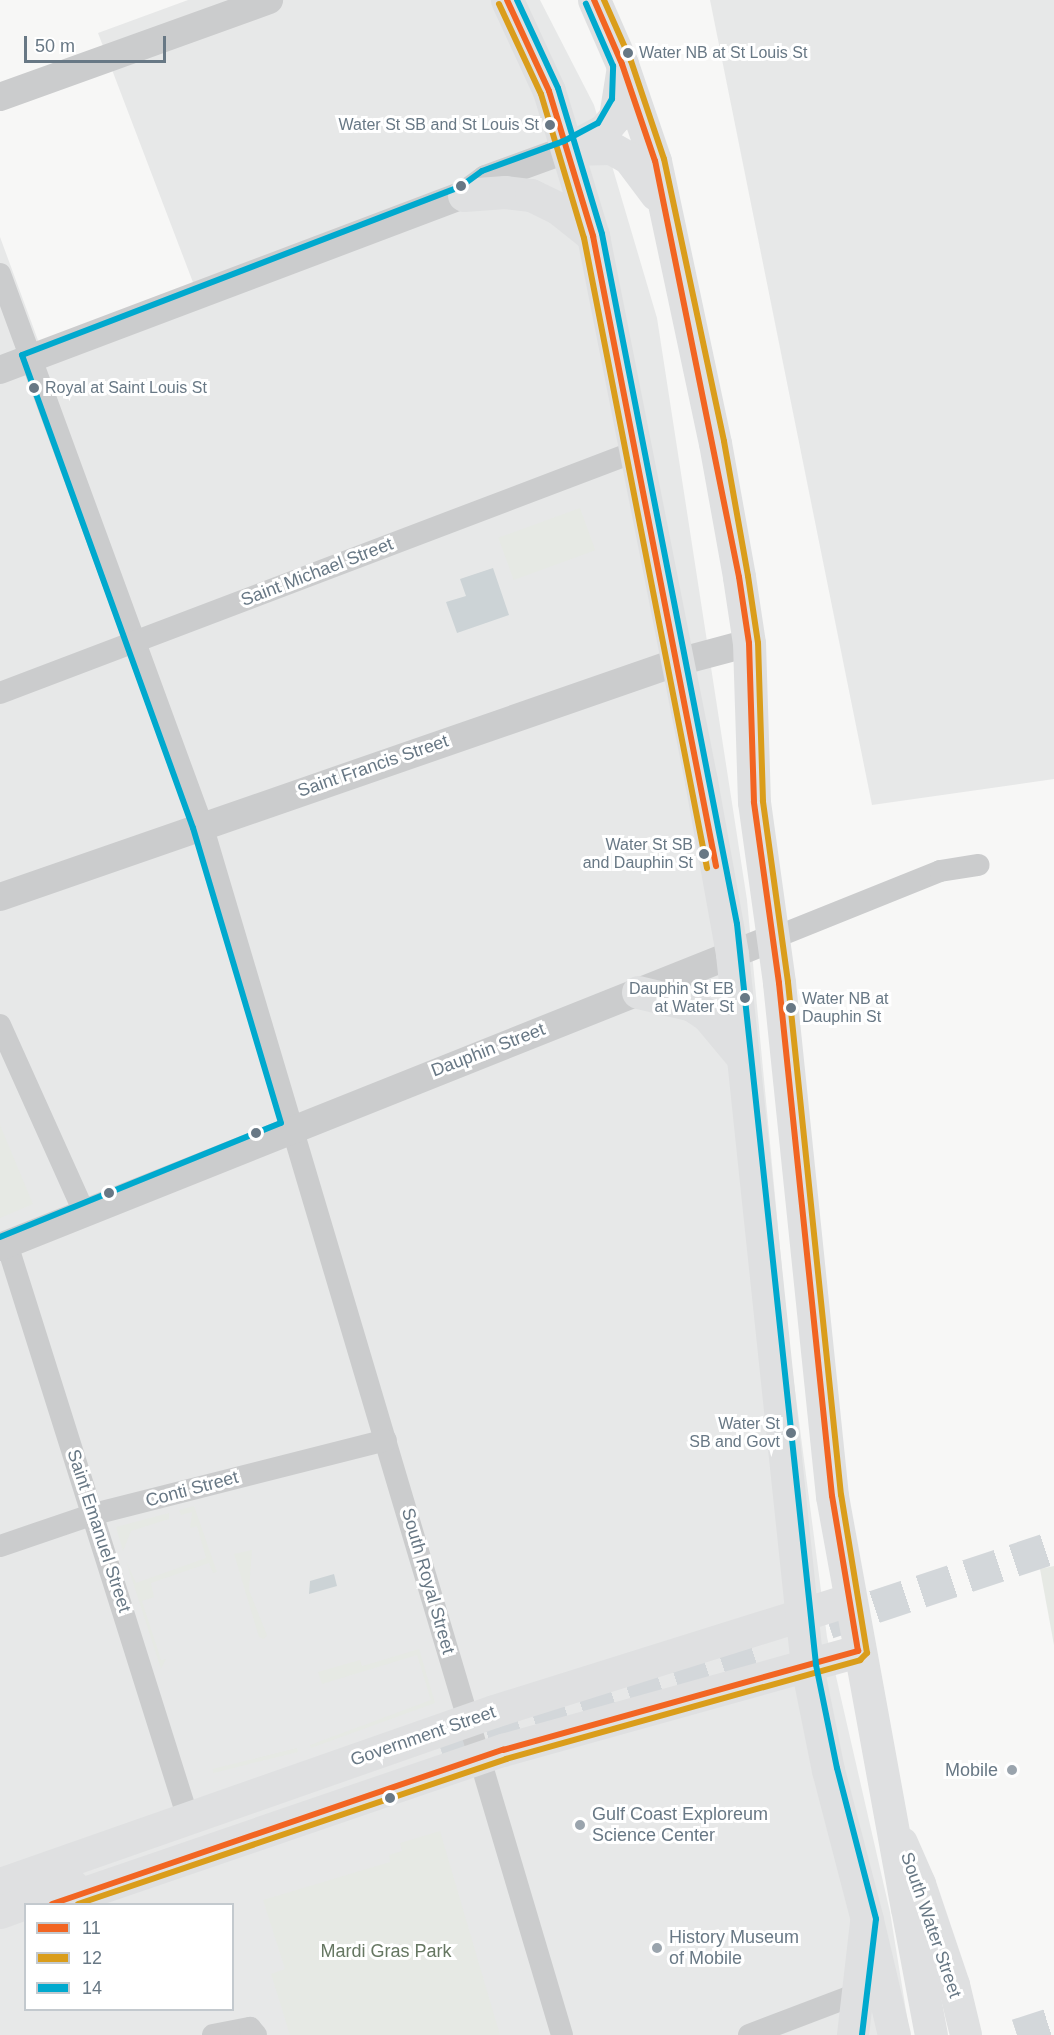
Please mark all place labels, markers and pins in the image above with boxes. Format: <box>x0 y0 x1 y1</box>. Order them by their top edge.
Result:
place label: Water NB at St Louis St <box>639 43 807 63</box>
marker: Water NB at St Louis St <box>622 47 634 59</box>
place label: Water St SB and St Louis St <box>339 115 539 135</box>
marker: Water St SB and St Louis St <box>544 119 556 131</box>
unlabelled marker <box>455 180 467 192</box>
place label: Royal at Saint Louis St <box>45 378 207 398</box>
marker: Royal at Saint Louis St <box>28 382 40 394</box>
place label: Water St SB and Dauphin St <box>583 835 693 873</box>
marker: Water St SB and Dauphin St <box>698 848 710 860</box>
place label: Dauphin St EB at Water St <box>629 979 734 1017</box>
place label: Water NB at Dauphin St <box>802 989 889 1027</box>
marker: Dauphin St EB at Water St <box>739 992 751 1004</box>
marker: Water NB at Dauphin St <box>785 1002 797 1014</box>
unlabelled marker <box>250 1127 262 1139</box>
unlabelled marker <box>103 1187 115 1199</box>
place label: Water St SB and Govt <box>689 1414 780 1452</box>
marker: Water St SB and Govt <box>785 1427 797 1439</box>
place label: Mobile <box>945 1759 998 1781</box>
marker: Mobile <box>1003 1761 1021 1779</box>
unlabelled marker <box>384 1792 396 1804</box>
place label: Gulf Coast Exploreum Science Center <box>592 1804 768 1846</box>
marker: Gulf Coast Exploreum Science Center <box>573 1818 587 1832</box>
place label: History Museum of Mobile <box>669 1927 799 1970</box>
marker: History Museum of Mobile <box>650 1941 664 1955</box>

